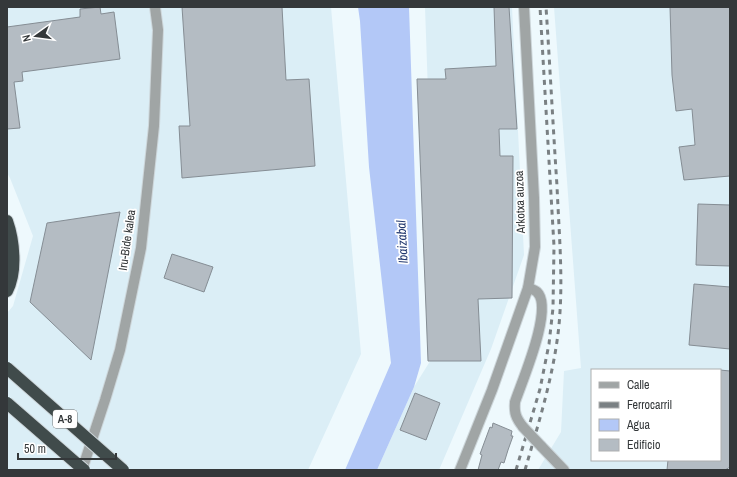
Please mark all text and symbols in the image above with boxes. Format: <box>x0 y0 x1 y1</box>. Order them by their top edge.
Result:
north arrow <box>16 16 56 56</box>
text: N <box>19 34 34 43</box>
street label: Arkotxa auzoa <box>511 170 529 235</box>
street label: Iru-Bide kalea <box>115 208 139 271</box>
water label: Ibaizabal <box>392 219 412 264</box>
legend <box>591 369 721 461</box>
text: Calle <box>627 377 649 393</box>
text: Ferrocarril <box>627 397 672 413</box>
road number: A-8 <box>53 410 77 428</box>
text: Agua <box>626 417 651 433</box>
scale bar <box>18 435 116 461</box>
text: Edificio <box>627 437 660 453</box>
text: 50 m <box>24 441 46 457</box>

